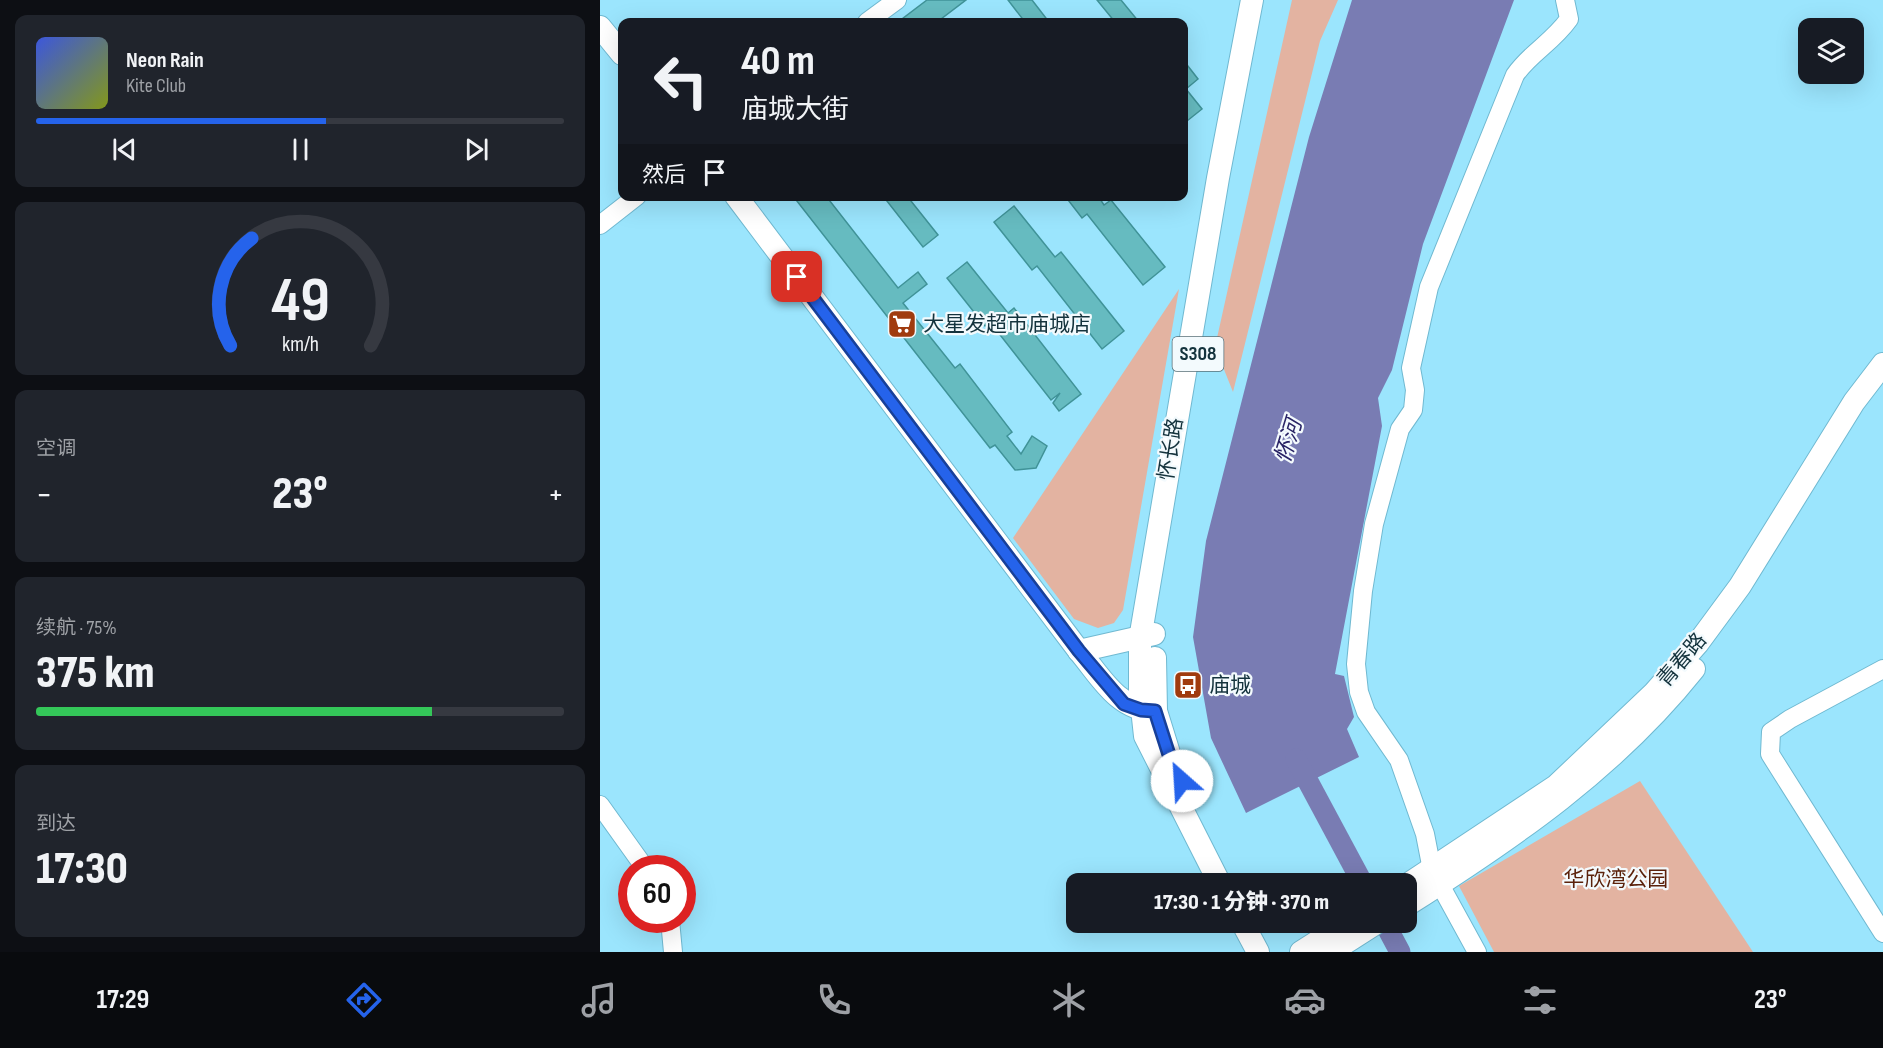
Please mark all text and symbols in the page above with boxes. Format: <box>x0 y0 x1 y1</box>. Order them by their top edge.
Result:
map controls <box>1798 18 1864 84</box>
button: layers <box>1798 18 1864 84</box>
text: 40 m <box>741 36 815 87</box>
icon: left <box>642 42 720 120</box>
text: Neon Rain <box>126 47 204 74</box>
text: Kite Club <box>126 74 186 98</box>
text: 庙城大街 <box>741 94 849 126</box>
icon: previous <box>108 133 141 166</box>
icon: pause <box>284 133 317 166</box>
icon: next <box>460 133 493 166</box>
icon: arrive <box>698 156 731 189</box>
text: 然后 <box>642 162 686 189</box>
pin <box>771 251 822 302</box>
icon: arrive <box>780 260 813 293</box>
text: 49 <box>271 264 329 339</box>
supermarket icon: 大星发超市庙城店 <box>886 308 918 340</box>
place label: 大星发超市庙城店 <box>923 312 1091 337</box>
text: km/h <box>281 332 319 357</box>
road number: S308 <box>1172 337 1224 371</box>
water label: 怀河 <box>1270 412 1310 466</box>
street label: 怀长路 <box>1154 416 1188 482</box>
text: 空调 <box>36 437 76 461</box>
text: 23° <box>272 467 328 522</box>
text: − <box>36 475 52 515</box>
text: + <box>548 475 564 515</box>
text: 续航 · 75% <box>36 616 117 640</box>
street label: 青春路 <box>1652 628 1712 692</box>
text: 375 km <box>36 646 155 701</box>
bus stop icon: 庙城 <box>1172 669 1204 701</box>
place label: 庙城 <box>1209 673 1251 698</box>
position arrow <box>1150 749 1214 813</box>
text: 到达 <box>36 812 76 836</box>
text: 17:30 <box>36 842 128 897</box>
speed limit sign: 60 <box>618 855 696 933</box>
park label: 华欣湾公园 <box>1564 867 1669 892</box>
text: 17:30 · 1 分钟 · 370 m <box>1154 889 1329 916</box>
icon: directions <box>343 979 385 1021</box>
icon: music <box>578 979 620 1021</box>
icon: phone <box>813 979 855 1021</box>
icon: climate <box>1048 979 1090 1021</box>
icon: car <box>1284 979 1326 1021</box>
icon: filters <box>1519 979 1561 1021</box>
text: 17:29 <box>97 984 149 1016</box>
text: 23° <box>1754 984 1786 1016</box>

